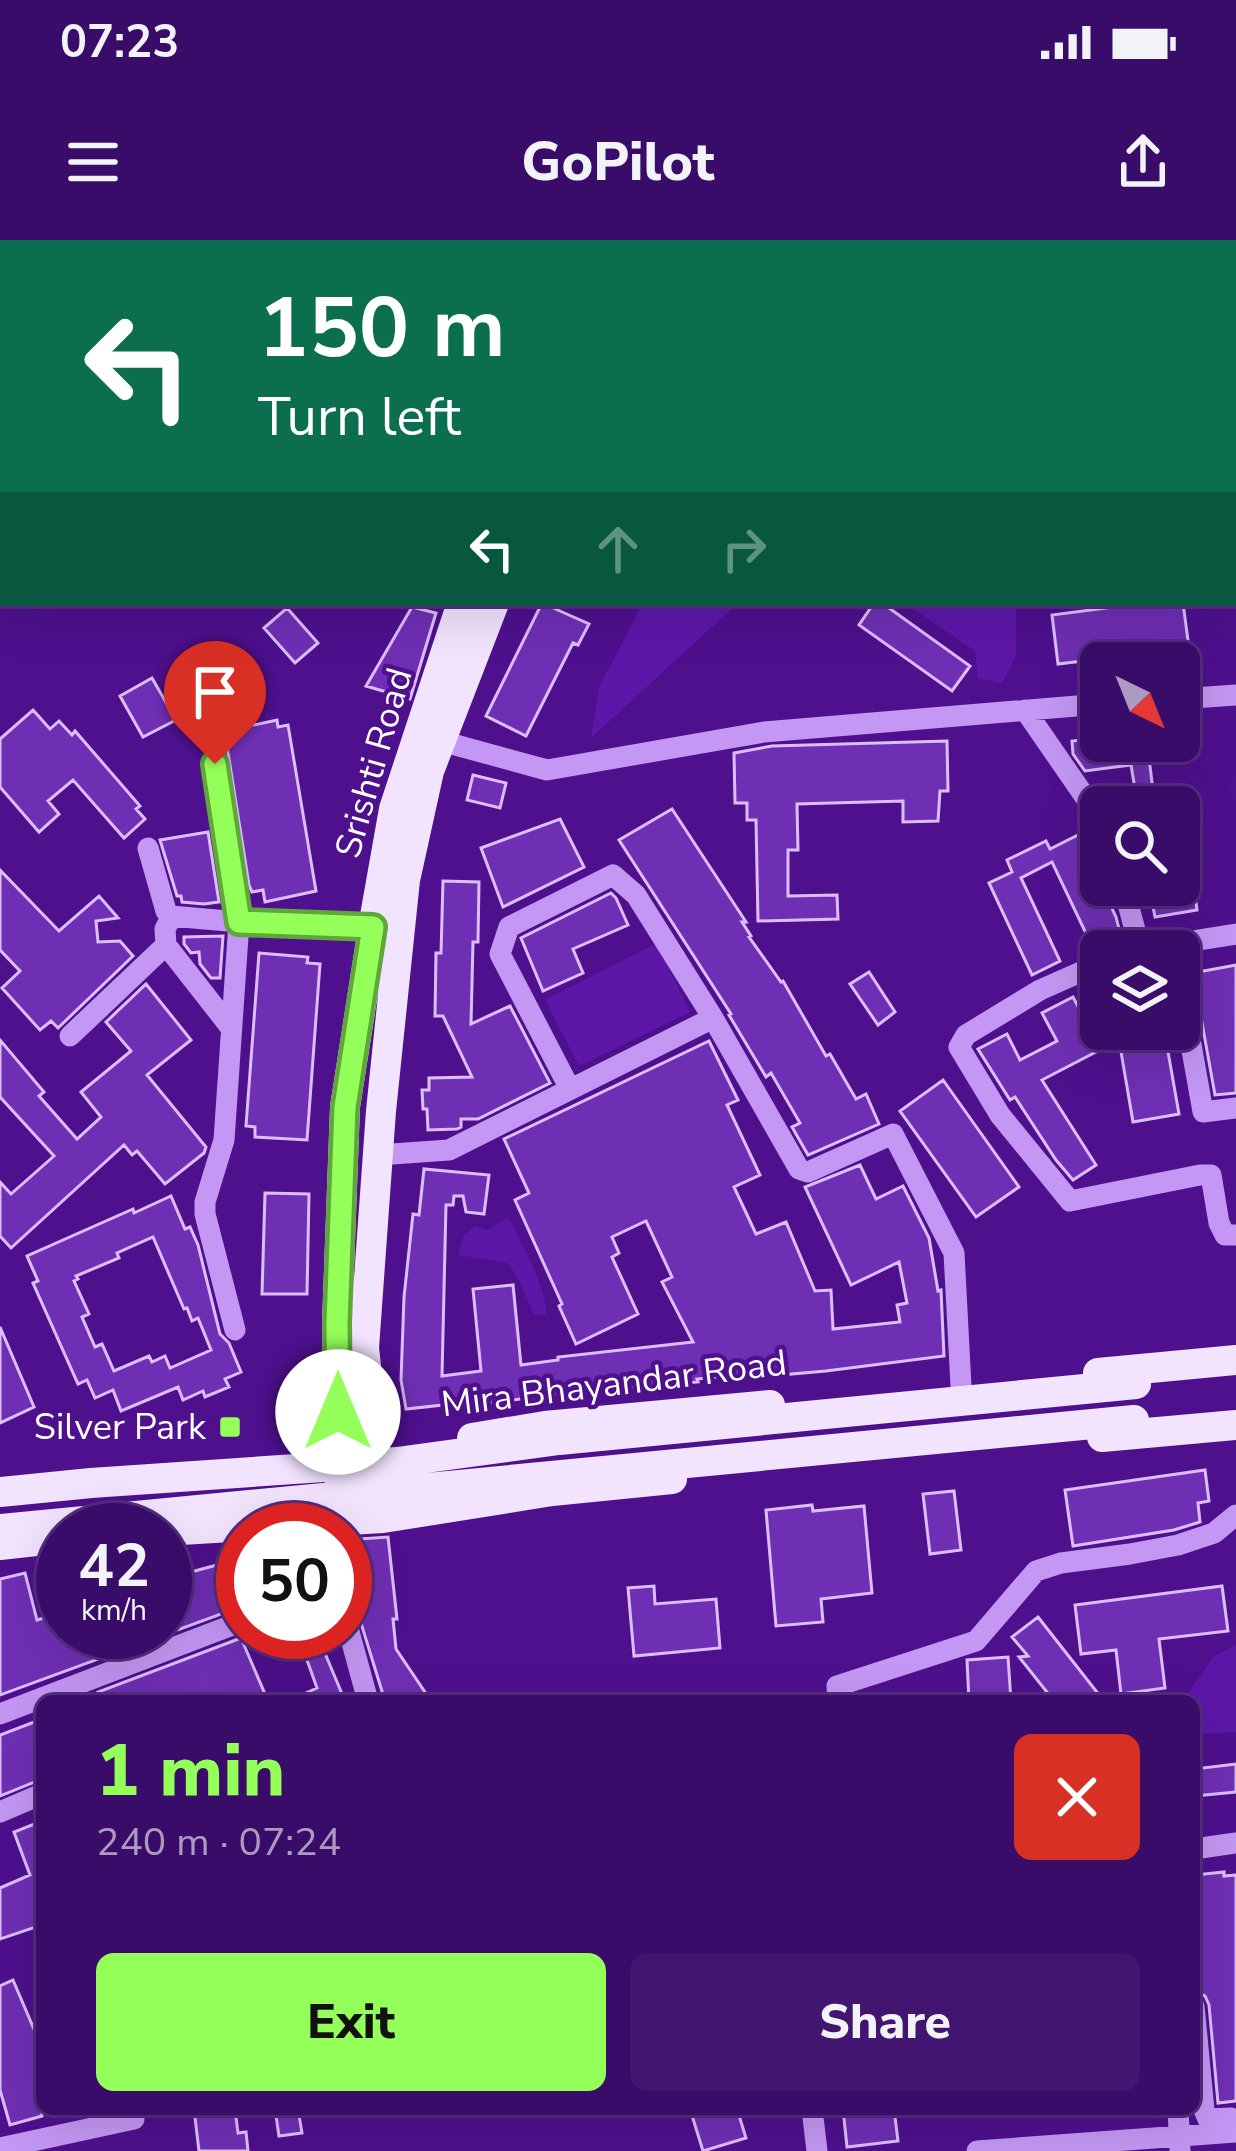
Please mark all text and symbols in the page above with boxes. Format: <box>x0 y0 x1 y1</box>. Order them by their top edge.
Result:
text: 07:23 <box>60 12 179 73</box>
text: GoPilot <box>521 125 715 199</box>
icon: menu <box>60 129 126 195</box>
icon: share <box>1110 129 1176 195</box>
text: 150 m <box>258 271 506 386</box>
icon: left <box>60 288 216 444</box>
text: Turn left <box>258 380 461 454</box>
icon: left <box>459 516 525 582</box>
icon: ahead <box>585 516 651 582</box>
icon: right <box>711 516 777 582</box>
pin <box>164 641 266 764</box>
north arrow <box>1080 642 1200 762</box>
map controls <box>1080 642 1200 1050</box>
icon: arrive <box>182 659 248 725</box>
street label: Srishti Road <box>324 662 424 864</box>
button: search <box>1080 786 1200 906</box>
button: layers <box>1080 930 1200 1050</box>
street label: Mira Bhayandar Road <box>439 1339 789 1429</box>
position arrow <box>275 1349 401 1475</box>
place label: Silver Park <box>34 1403 207 1452</box>
marker: Silver Park <box>217 1414 243 1440</box>
speed limit sign: 50 <box>216 1503 372 1659</box>
text: 42 <box>78 1525 150 1607</box>
text: km/h <box>81 1590 147 1631</box>
text: 1 min <box>96 1722 285 1820</box>
button: close <box>1014 1734 1140 1860</box>
text: 240 m · 07:24 <box>96 1816 341 1869</box>
button: Exit <box>96 1953 606 2091</box>
button: Share <box>630 1953 1140 2091</box>

